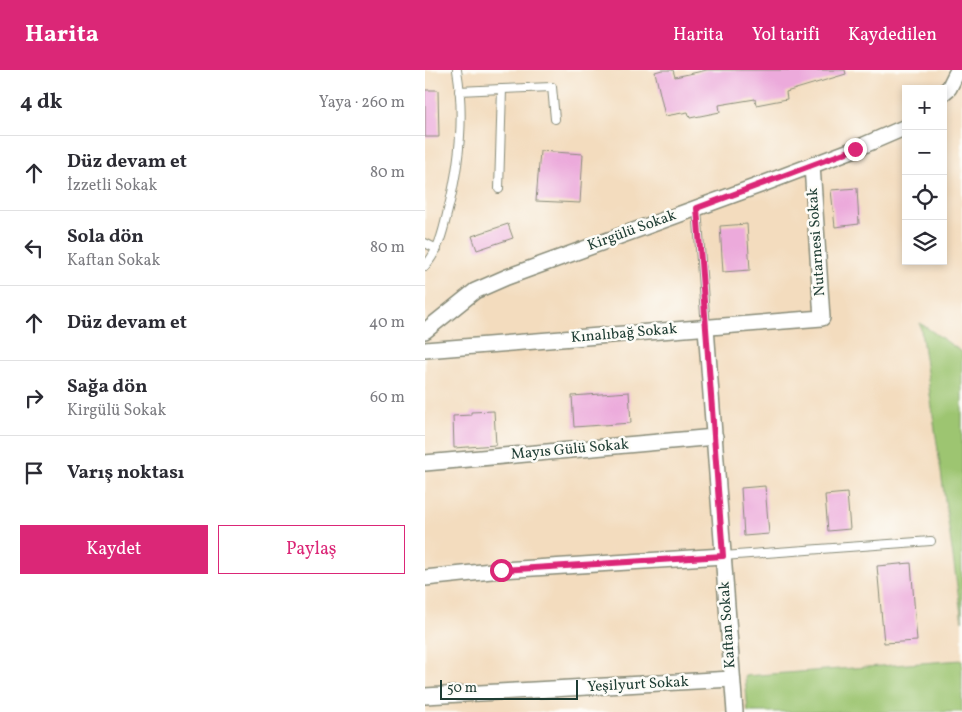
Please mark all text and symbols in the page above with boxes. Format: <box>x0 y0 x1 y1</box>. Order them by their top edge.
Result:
text: Harita <box>25 18 99 52</box>
text: Harita <box>673 23 724 48</box>
text: Yol tarifi <box>752 23 820 48</box>
text: Kaydedilen <box>848 23 937 48</box>
map controls <box>902 85 947 265</box>
button: + <box>902 85 947 130</box>
text: 4 dk <box>20 88 62 117</box>
text: Yaya · 260 m <box>319 92 405 114</box>
button: − <box>902 130 947 175</box>
route end <box>844 138 867 161</box>
text: Düz devam et <box>67 149 187 175</box>
icon: ahead <box>20 159 48 187</box>
text: 80 m <box>370 162 405 184</box>
text: İzzetli Sokak <box>67 175 157 197</box>
button: locate <box>902 175 947 220</box>
street label: Nutarnesi Sokak <box>803 187 831 297</box>
street label: Kirgülü Sokak <box>585 205 679 257</box>
button: layers <box>902 220 947 265</box>
text: Sola dön <box>67 224 144 250</box>
icon: left <box>20 234 48 262</box>
text: 80 m <box>370 237 405 259</box>
text: Kaftan Sokak <box>67 250 160 272</box>
icon: ahead <box>20 309 48 337</box>
text: Düz devam et <box>67 310 187 336</box>
text: 40 m <box>369 312 405 334</box>
street label: Kınalıbağ Sokak <box>570 319 678 349</box>
text: Sağa dön <box>67 374 147 400</box>
icon: right <box>20 384 48 412</box>
text: 60 m <box>370 387 405 409</box>
text: Kirgülü Sokak <box>67 400 166 422</box>
street label: Mayıs Gülü Sokak <box>510 434 630 466</box>
icon: arrive <box>20 459 48 487</box>
text: Varış noktası <box>67 460 184 486</box>
button: Kaydet <box>20 525 208 574</box>
button: Paylaş <box>218 525 405 574</box>
route start <box>490 559 513 582</box>
street label: Kaftan Sokak <box>714 581 742 669</box>
street label: Yeşilyurt Sokak <box>587 672 689 698</box>
scale bar <box>440 677 577 700</box>
text: 50 m <box>447 679 477 698</box>

